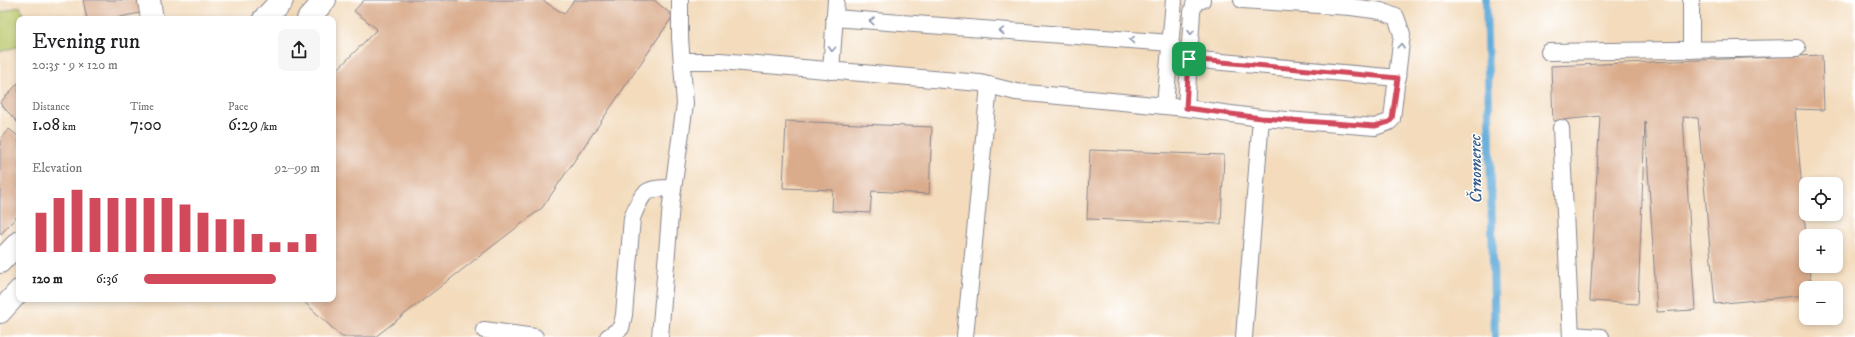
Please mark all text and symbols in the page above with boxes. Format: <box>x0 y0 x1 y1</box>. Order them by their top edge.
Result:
one-way arrow <box>869 17 875 26</box>
one-way arrow <box>999 26 1005 35</box>
text: Evening run <box>32 28 140 55</box>
button: share <box>278 29 320 71</box>
one-way arrow <box>1186 29 1195 35</box>
one-way arrow <box>1129 36 1135 45</box>
pin <box>1172 42 1206 76</box>
one-way arrow <box>1396 43 1405 49</box>
one-way arrow <box>828 46 837 52</box>
icon: arrive <box>1178 48 1200 70</box>
text: 20:35 · 9 × 120 m <box>32 57 118 73</box>
text: Distance <box>32 100 70 114</box>
text: Time <box>130 100 154 114</box>
text: Pace <box>228 100 248 114</box>
text: 1.08 <box>32 114 60 136</box>
text: 7:00 <box>130 114 162 136</box>
text: 6:29 <box>228 114 258 136</box>
text: km <box>60 120 76 134</box>
text: /km <box>258 120 277 134</box>
water label: Črnomerec <box>1464 133 1488 204</box>
text: Elevation <box>32 160 82 176</box>
text: 92–99 m <box>275 160 320 176</box>
map controls <box>1799 177 1843 325</box>
button: locate <box>1799 177 1843 221</box>
button: + <box>1799 229 1843 273</box>
text: 120 m <box>32 271 63 287</box>
text: 6:36 <box>96 271 118 287</box>
button: − <box>1799 281 1843 325</box>

